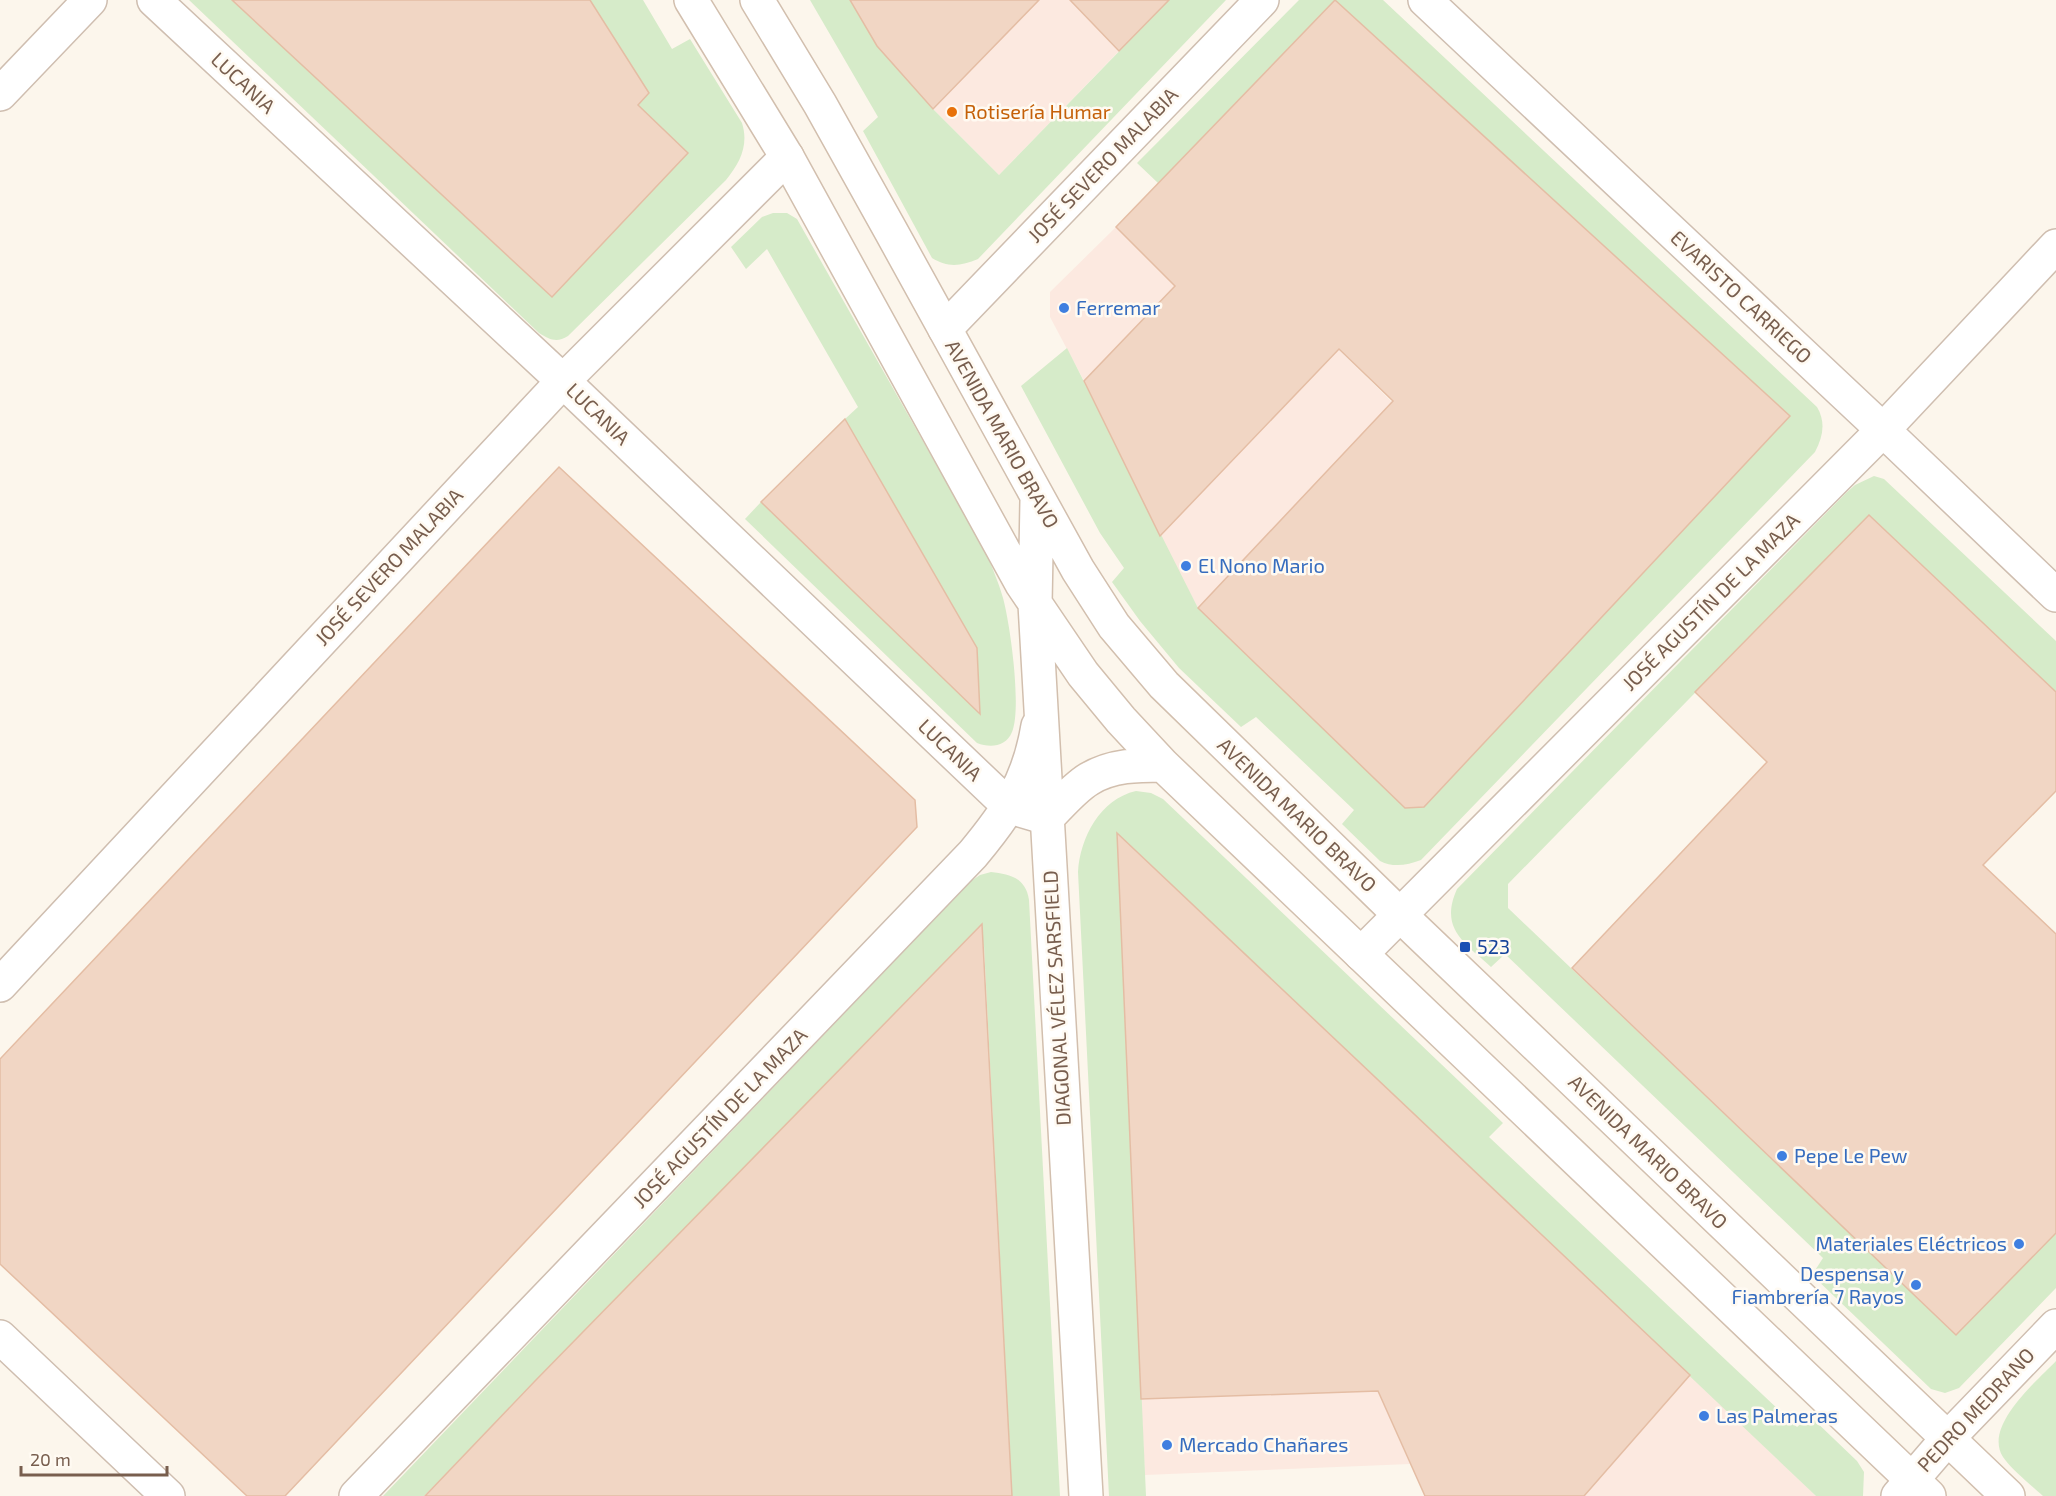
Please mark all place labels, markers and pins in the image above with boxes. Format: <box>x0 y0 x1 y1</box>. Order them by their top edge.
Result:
place label: Rotisería Humar <box>964 99 1111 123</box>
marker: Rotisería Humar <box>945 105 959 119</box>
place label: Ferremar <box>1076 295 1160 319</box>
marker: Ferremar <box>1057 301 1071 315</box>
place label: El Nono Mario <box>1198 553 1325 577</box>
marker: El Nono Mario <box>1179 559 1193 573</box>
place label: 523 <box>1477 934 1510 958</box>
marker: 523 <box>1458 940 1472 954</box>
place label: Pepe Le Pew <box>1794 1143 1908 1167</box>
marker: Pepe Le Pew <box>1775 1149 1789 1163</box>
place label: Materiales Eléctricos <box>1815 1231 2007 1255</box>
marker: Materiales Eléctricos <box>2012 1237 2026 1251</box>
place label: Despensa y Fiambrería 7 Rayos <box>1731 1261 1904 1308</box>
marker: Despensa y Fiambrería 7 Rayos <box>1909 1278 1923 1292</box>
place label: Las Palmeras <box>1716 1403 1838 1427</box>
marker: Las Palmeras <box>1697 1409 1711 1423</box>
place label: Mercado Chañares <box>1179 1432 1348 1456</box>
marker: Mercado Chañares <box>1160 1438 1174 1452</box>

